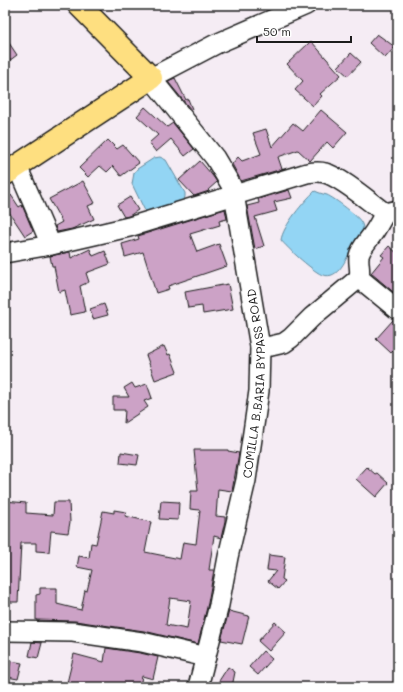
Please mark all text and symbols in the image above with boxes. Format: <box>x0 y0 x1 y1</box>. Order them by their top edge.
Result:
scale bar <box>257 18 351 44</box>
text: 50 m <box>263 23 291 39</box>
street label: COMILLA B.BARIA BYPASS ROAD <box>238 288 268 479</box>

